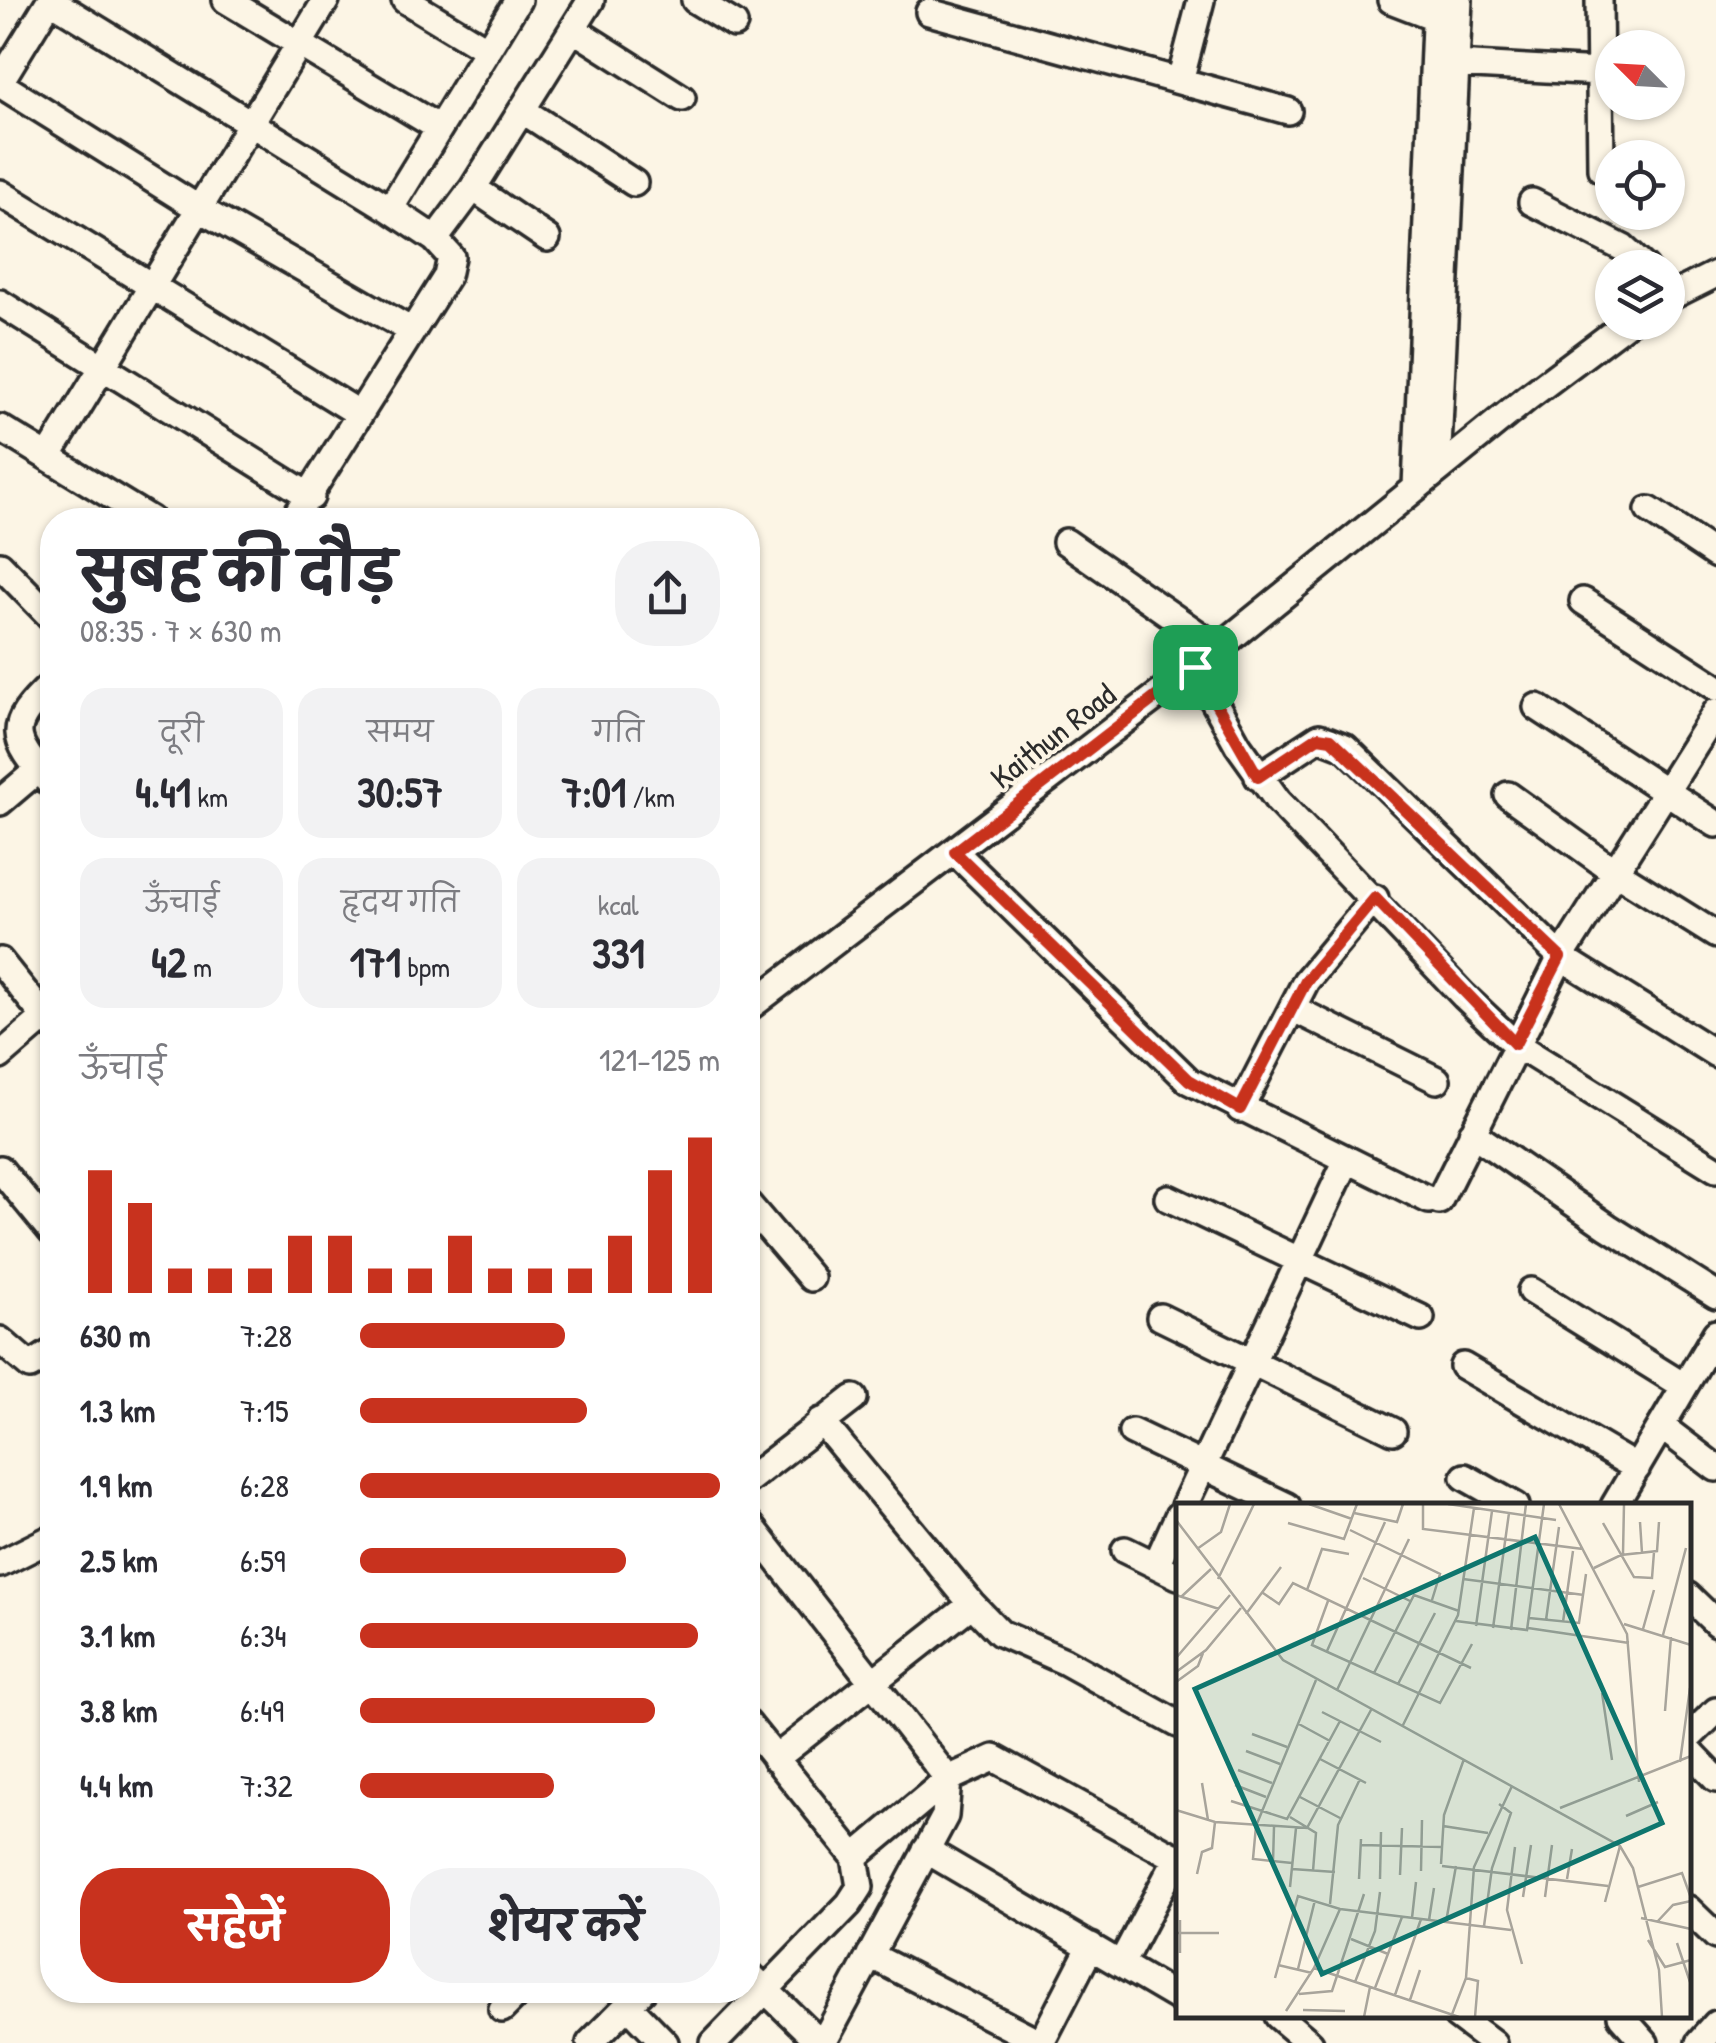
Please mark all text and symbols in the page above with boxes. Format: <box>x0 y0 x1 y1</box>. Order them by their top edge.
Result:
north arrow <box>1595 30 1685 120</box>
map controls <box>1595 30 1685 340</box>
button: locate <box>1595 140 1685 230</box>
button: layers <box>1595 250 1685 340</box>
text: सुबह की दौड़ <box>80 534 396 608</box>
button: share <box>615 541 720 646</box>
text: 08:35 · 7 × 630 m <box>80 609 281 652</box>
pin <box>1153 625 1238 710</box>
icon: arrive <box>1168 640 1223 695</box>
street label: Kaithun Road <box>981 673 1124 798</box>
text: दूरी <box>160 713 204 751</box>
text: समय <box>367 713 433 751</box>
text: गति <box>593 713 644 751</box>
text: 4.41 <box>135 763 191 820</box>
text: 30:57 <box>357 763 443 820</box>
text: 7:01 <box>562 763 626 820</box>
text: km <box>191 778 228 816</box>
text: /km <box>626 778 675 816</box>
text: ऊँचाई <box>144 883 219 921</box>
text: हृदय गति <box>341 883 459 921</box>
text: kcal <box>598 886 639 924</box>
text: 331 <box>592 924 645 981</box>
text: 42 <box>151 933 187 990</box>
text: 171 <box>350 933 401 990</box>
text: m <box>187 948 212 986</box>
text: bpm <box>401 948 450 986</box>
text: 121–125 m <box>599 1038 720 1081</box>
text: ऊँचाई <box>80 1046 166 1089</box>
text: 630 m <box>80 1314 151 1357</box>
text: 7:28 <box>240 1314 292 1357</box>
text: 1.3 km <box>80 1389 155 1432</box>
text: 7:15 <box>240 1389 288 1432</box>
text: 1.9 km <box>80 1464 153 1507</box>
text: 6:28 <box>240 1464 289 1507</box>
inset map <box>1176 1503 1691 2018</box>
text: 2.5 km <box>80 1539 158 1582</box>
text: 6:59 <box>240 1539 285 1582</box>
text: 3.1 km <box>80 1614 155 1657</box>
text: 6:34 <box>240 1614 287 1657</box>
text: 3.8 km <box>80 1689 157 1732</box>
text: 6:49 <box>240 1689 284 1732</box>
text: 4.4 km <box>80 1764 153 1807</box>
text: 7:32 <box>240 1764 293 1807</box>
button: सहेजें <box>80 1868 390 1983</box>
button: शेयर करें <box>410 1868 720 1983</box>

